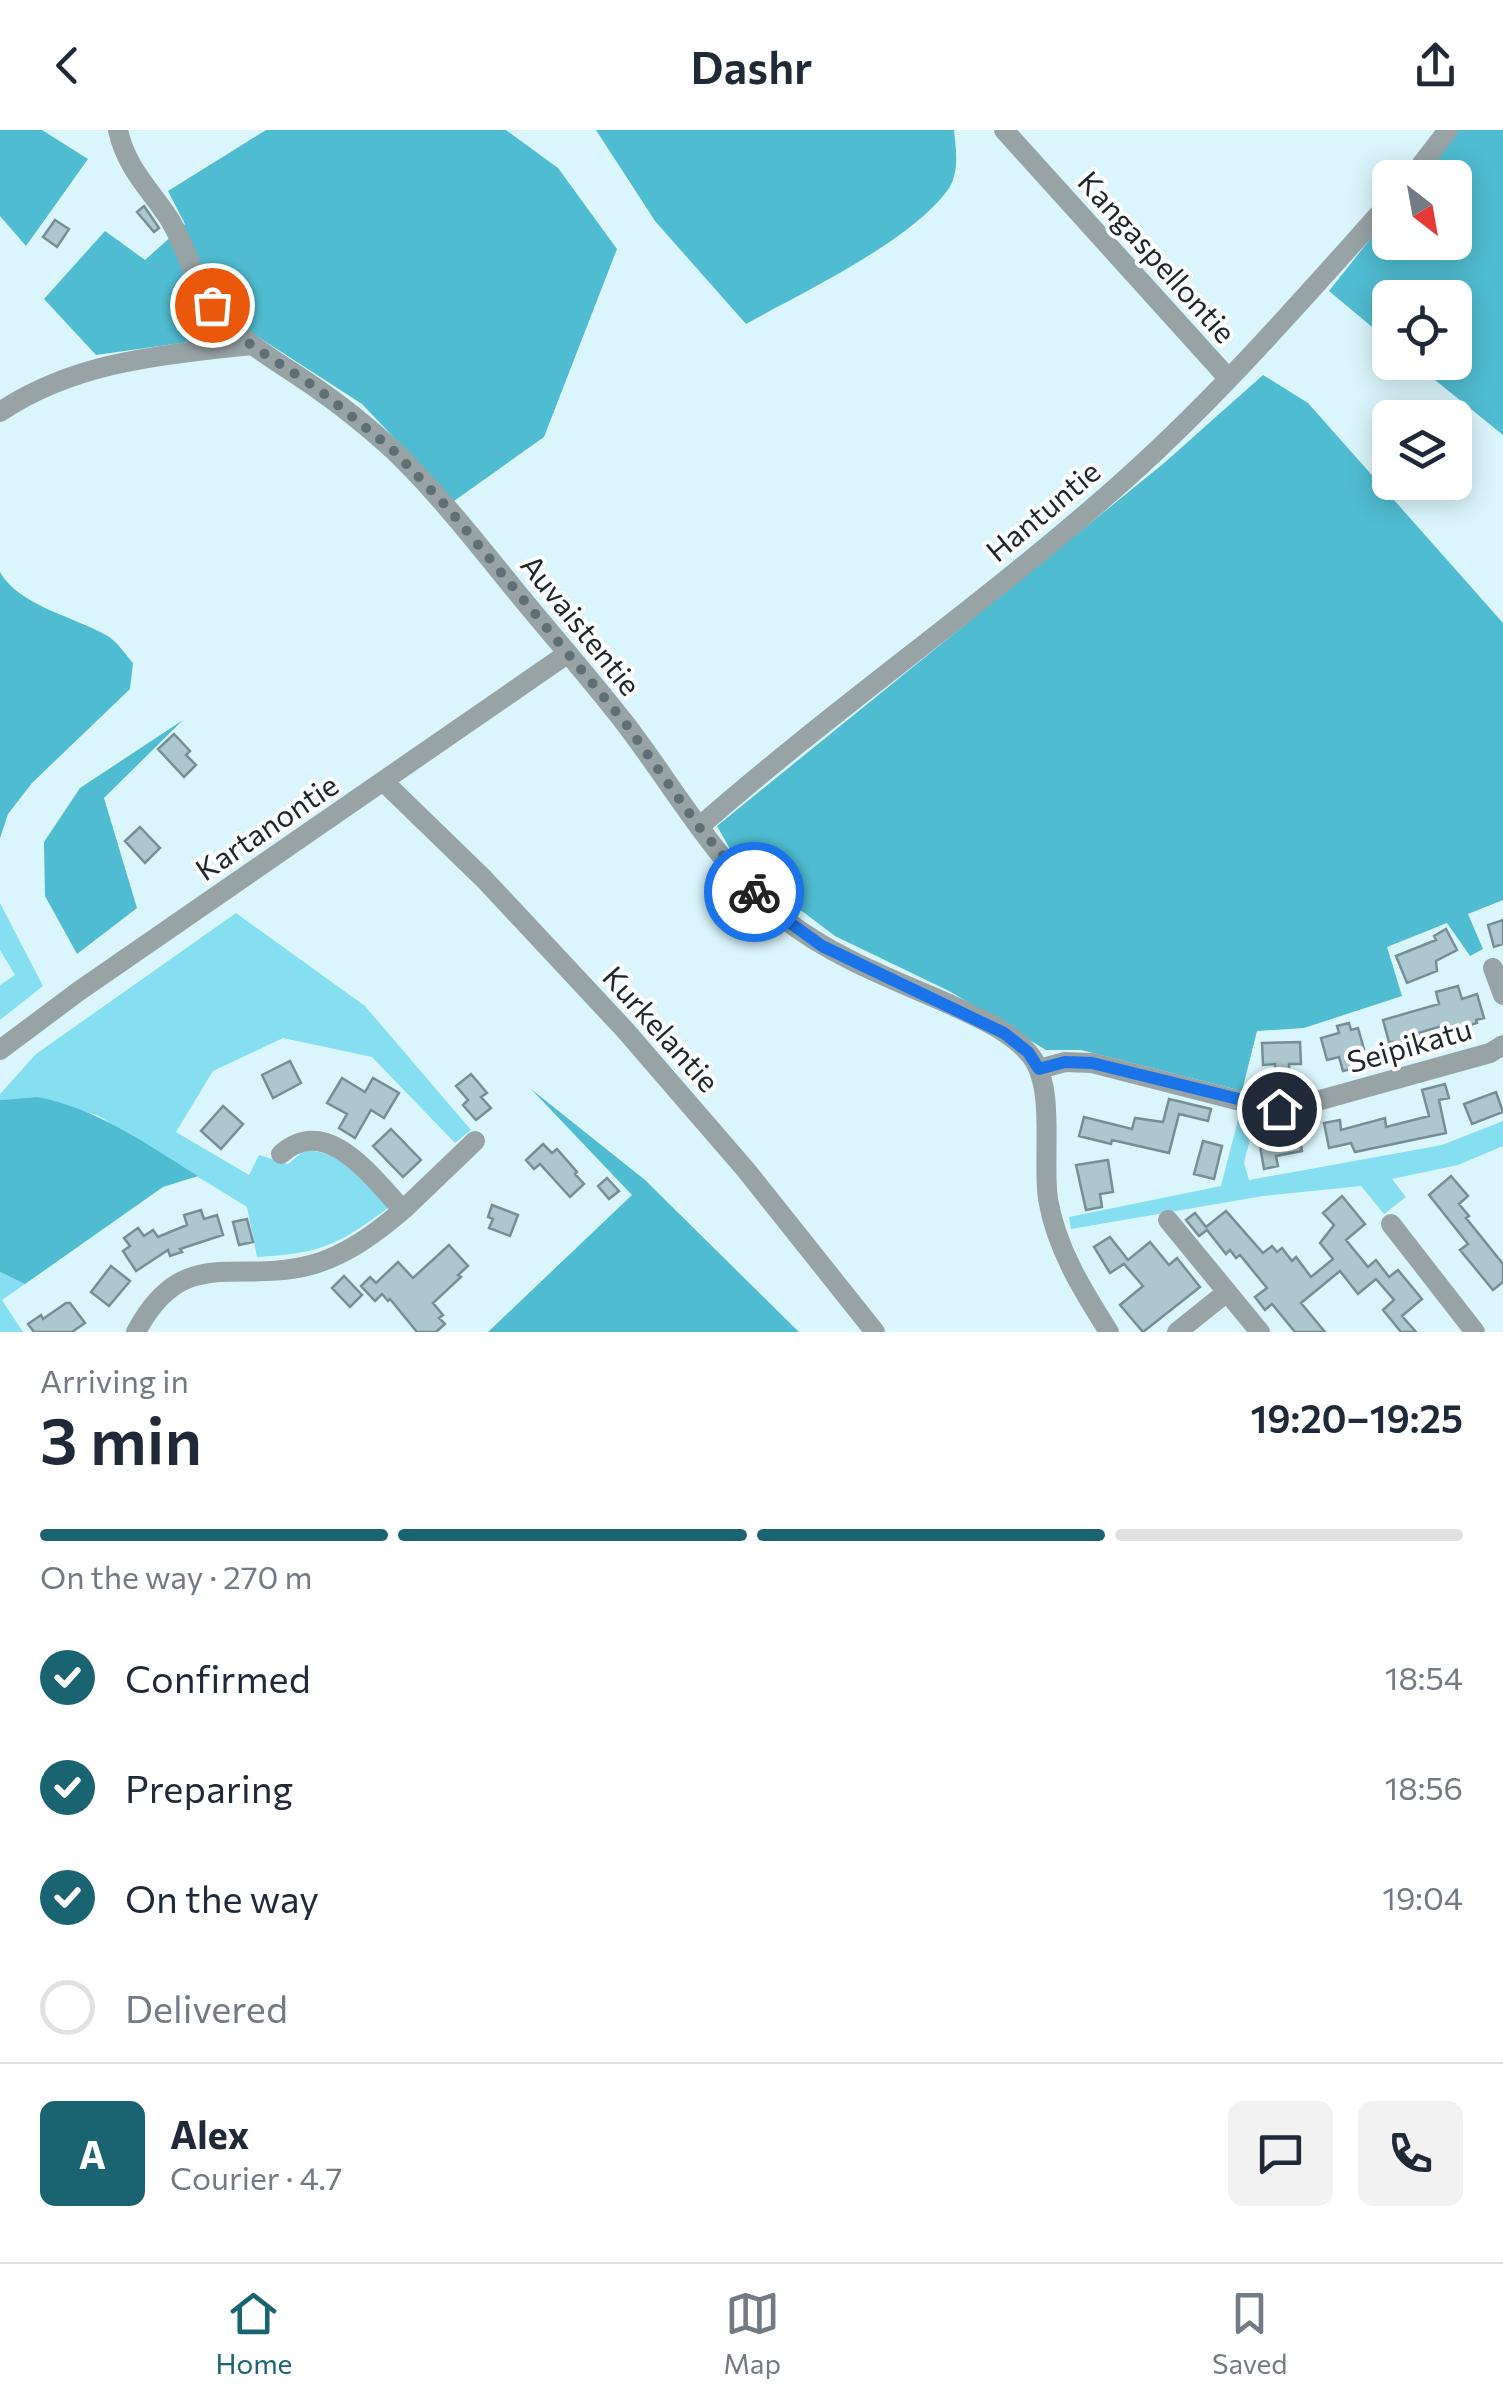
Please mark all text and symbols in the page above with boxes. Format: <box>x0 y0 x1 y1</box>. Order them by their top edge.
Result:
icon: back <box>40 38 95 93</box>
text: Dashr <box>691 38 812 93</box>
icon: share <box>1408 38 1463 93</box>
north arrow <box>1372 160 1472 260</box>
map controls <box>1372 160 1472 500</box>
street label: Kangaspellontie <box>1071 163 1245 349</box>
pin <box>170 263 255 348</box>
icon: bag <box>185 278 240 333</box>
button: locate <box>1372 280 1472 380</box>
button: layers <box>1372 400 1472 500</box>
street label: Hantuntie <box>977 452 1107 568</box>
street label: Auvaistentie <box>514 546 650 702</box>
street label: Kartanontie <box>188 765 344 887</box>
courier <box>704 842 804 942</box>
icon: bike <box>727 865 782 920</box>
street label: Kurkelantie <box>596 958 728 1098</box>
street label: Seipikatu <box>1343 1009 1475 1079</box>
pin <box>1237 1067 1322 1152</box>
icon: home <box>1252 1082 1307 1137</box>
text: Arriving in <box>40 1360 189 1400</box>
text: 19:20–19:25 <box>1250 1394 1463 1441</box>
text: 3 min <box>40 1398 202 1477</box>
text: On the way · 270 m <box>40 1556 313 1596</box>
icon: check <box>40 1650 95 1705</box>
text: Confirmed <box>125 1654 311 1701</box>
text: 18:54 <box>1385 1657 1463 1697</box>
icon: check <box>40 1760 95 1815</box>
text: Preparing <box>125 1764 293 1811</box>
text: 18:56 <box>1385 1767 1463 1807</box>
icon: check <box>40 1870 95 1925</box>
text: On the way <box>125 1874 319 1921</box>
text: 19:04 <box>1382 1877 1463 1917</box>
text: Delivered <box>125 1984 288 2031</box>
button: chat <box>1228 2101 1333 2206</box>
button: phone <box>1358 2101 1463 2206</box>
text: Alex <box>170 2110 249 2157</box>
text: A <box>79 2130 106 2177</box>
text: Courier · 4.7 <box>170 2157 343 2197</box>
tab: Home <box>215 2286 292 2380</box>
tab: Map <box>723 2286 781 2380</box>
tab: Saved <box>1212 2286 1288 2380</box>

